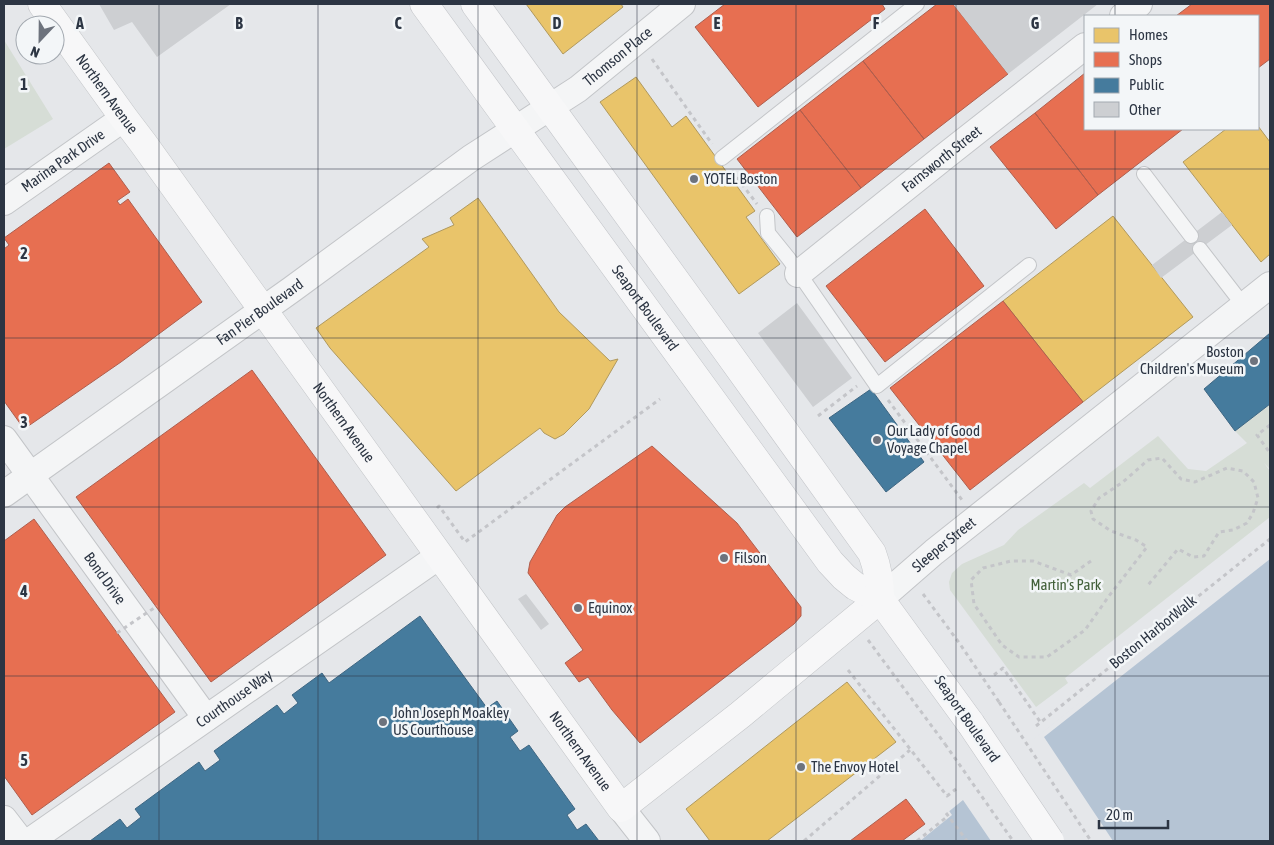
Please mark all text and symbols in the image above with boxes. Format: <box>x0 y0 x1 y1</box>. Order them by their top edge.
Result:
text: A <box>75 14 84 32</box>
text: B <box>235 14 243 32</box>
text: C <box>394 14 402 32</box>
text: D <box>553 14 562 32</box>
text: E <box>714 14 721 32</box>
text: F <box>873 14 880 32</box>
text: G <box>1031 14 1040 32</box>
north arrow <box>15 15 65 65</box>
legend <box>1084 15 1259 130</box>
street label: Thomson Place <box>580 23 655 89</box>
text: Homes <box>1129 26 1168 43</box>
text: N <box>28 43 42 61</box>
street label: Northern Avenue <box>73 51 142 137</box>
text: Shops <box>1129 51 1162 68</box>
text: 1 <box>20 75 28 93</box>
text: Public <box>1129 76 1164 93</box>
text: Other <box>1129 101 1161 118</box>
street label: Farnsworth Street <box>898 122 984 195</box>
street label: Marina Park Drive <box>18 125 108 195</box>
place label: YOTEL Boston <box>704 170 777 187</box>
marker: YOTEL Boston <box>688 173 700 185</box>
text: 2 <box>20 244 28 262</box>
street label: Seaport Boulevard <box>609 262 682 354</box>
street label: Fan Pier Boulevard <box>213 275 306 348</box>
place label: Boston Children's Museum <box>1140 343 1244 377</box>
marker: Boston Children's Museum <box>1248 355 1260 367</box>
street label: Northern Avenue <box>310 379 379 465</box>
text: 3 <box>20 413 28 431</box>
place label: Our Lady of Good Voyage Chapel <box>887 422 980 456</box>
marker: Our Lady of Good Voyage Chapel <box>871 434 883 446</box>
street label: Sleeper Street <box>908 513 979 575</box>
street label: Bond Drive <box>81 549 130 607</box>
place label: Filson <box>734 549 767 566</box>
marker: Filson <box>718 552 730 564</box>
park label: Martin's Park <box>1031 576 1102 593</box>
text: 4 <box>19 582 28 600</box>
street label: Boston HarborWalk <box>1106 591 1200 672</box>
place label: Equinox <box>588 599 632 616</box>
marker: Equinox <box>572 602 584 614</box>
street label: Courthouse Way <box>193 666 275 731</box>
street label: Seaport Boulevard <box>931 672 1003 765</box>
place label: John Joseph Moakley US Courthouse <box>393 704 509 738</box>
street label: Northern Avenue <box>546 708 615 794</box>
marker: John Joseph Moakley US Courthouse <box>377 716 389 728</box>
text: 5 <box>20 751 28 769</box>
place label: The Envoy Hotel <box>811 758 899 775</box>
marker: The Envoy Hotel <box>795 761 807 773</box>
scale bar <box>1099 798 1168 830</box>
text: 20 m <box>1106 806 1133 823</box>

